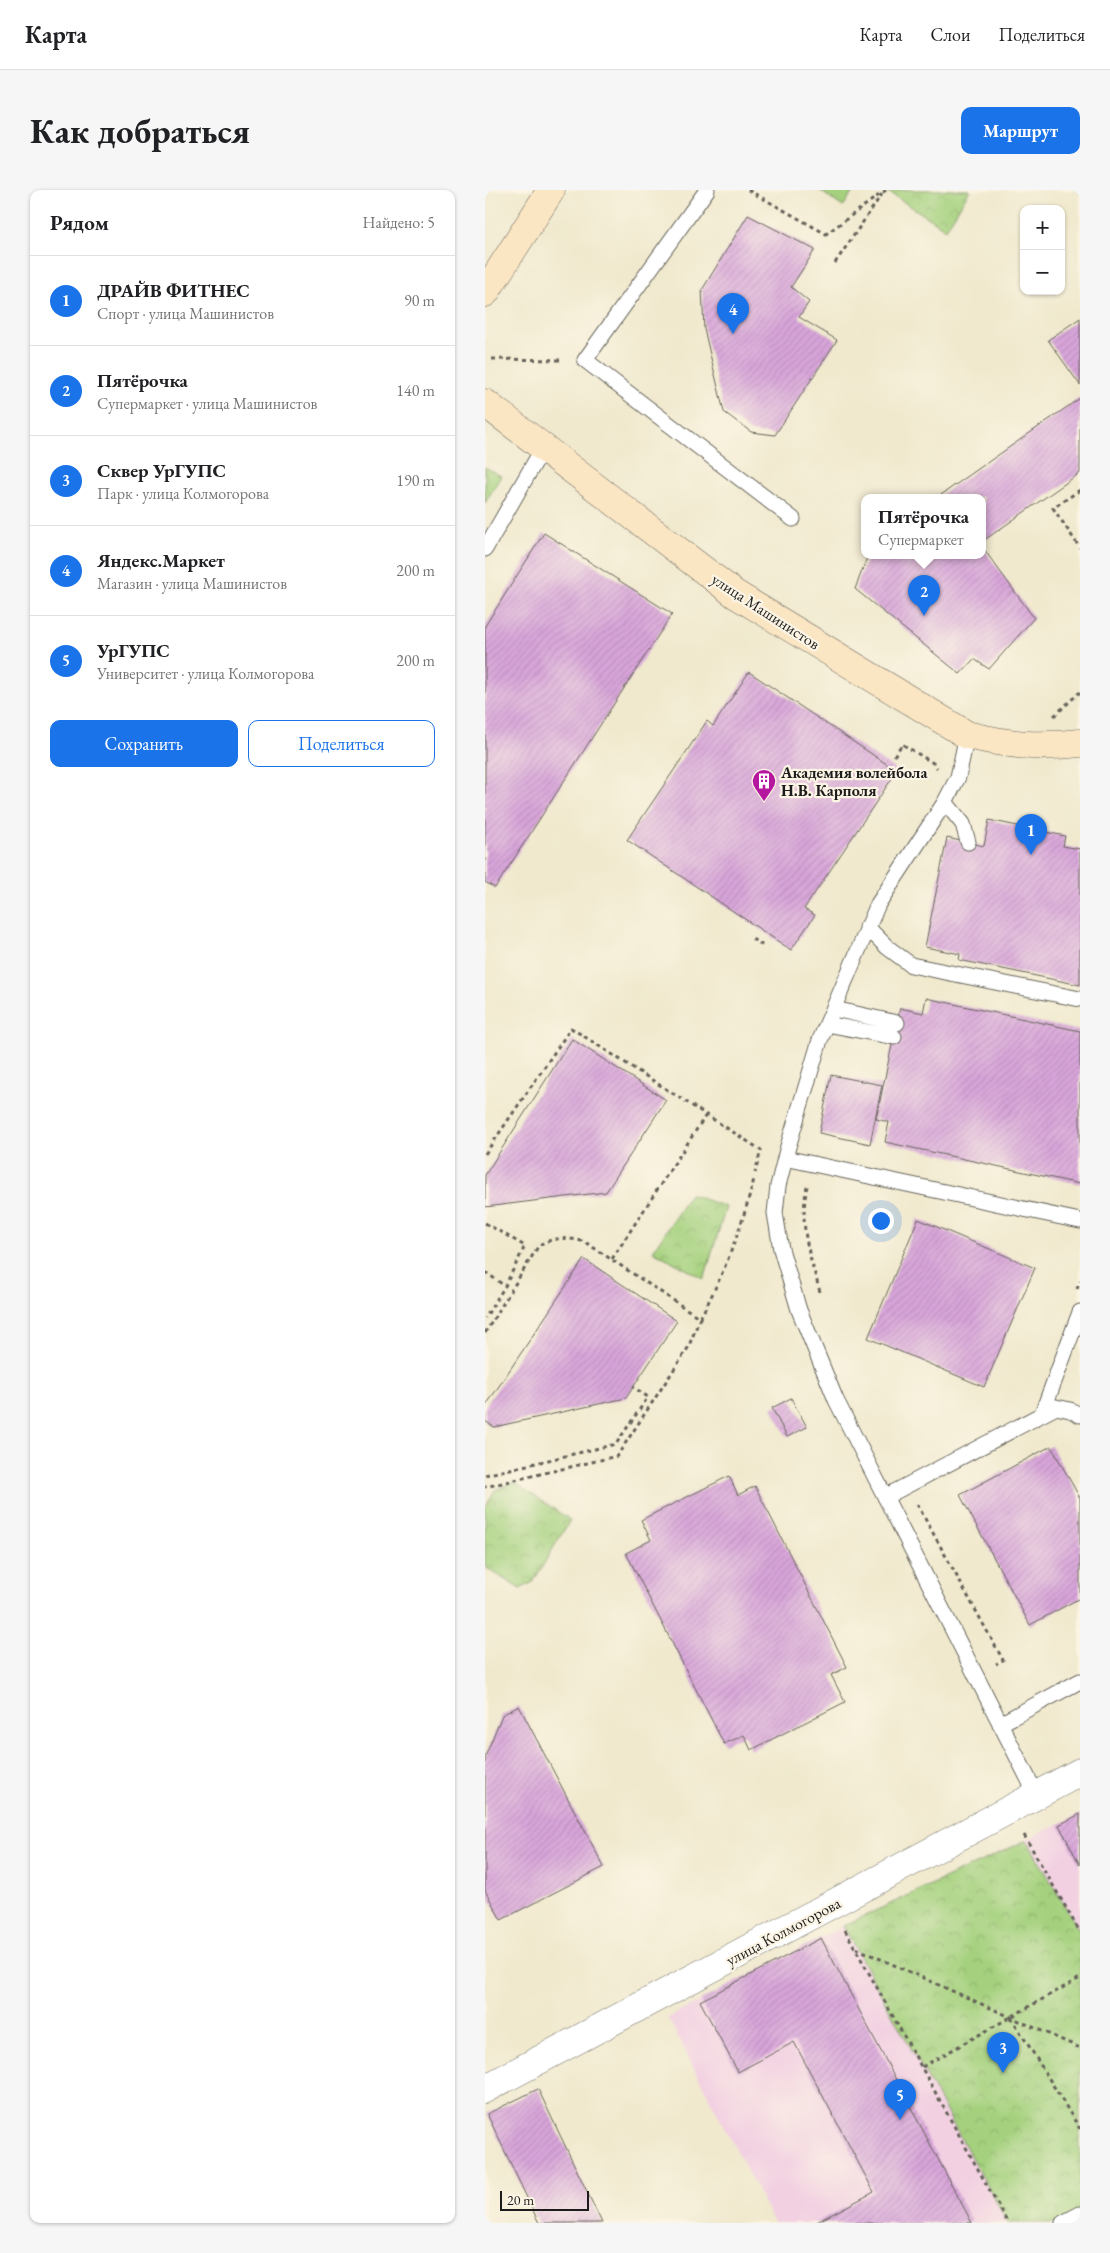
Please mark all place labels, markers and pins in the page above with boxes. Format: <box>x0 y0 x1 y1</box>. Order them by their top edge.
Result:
pin: 4 <box>717 293 749 334</box>
pin: 2 <box>908 575 940 616</box>
place label: Академия волейбола Н.В. Карполя <box>780 762 928 801</box>
building icon: Академия волейбола Н.В. Карполя <box>751 768 777 802</box>
pin: 1 <box>1015 814 1047 855</box>
pin: 3 <box>987 2032 1019 2073</box>
pin: 5 <box>884 2079 916 2120</box>

